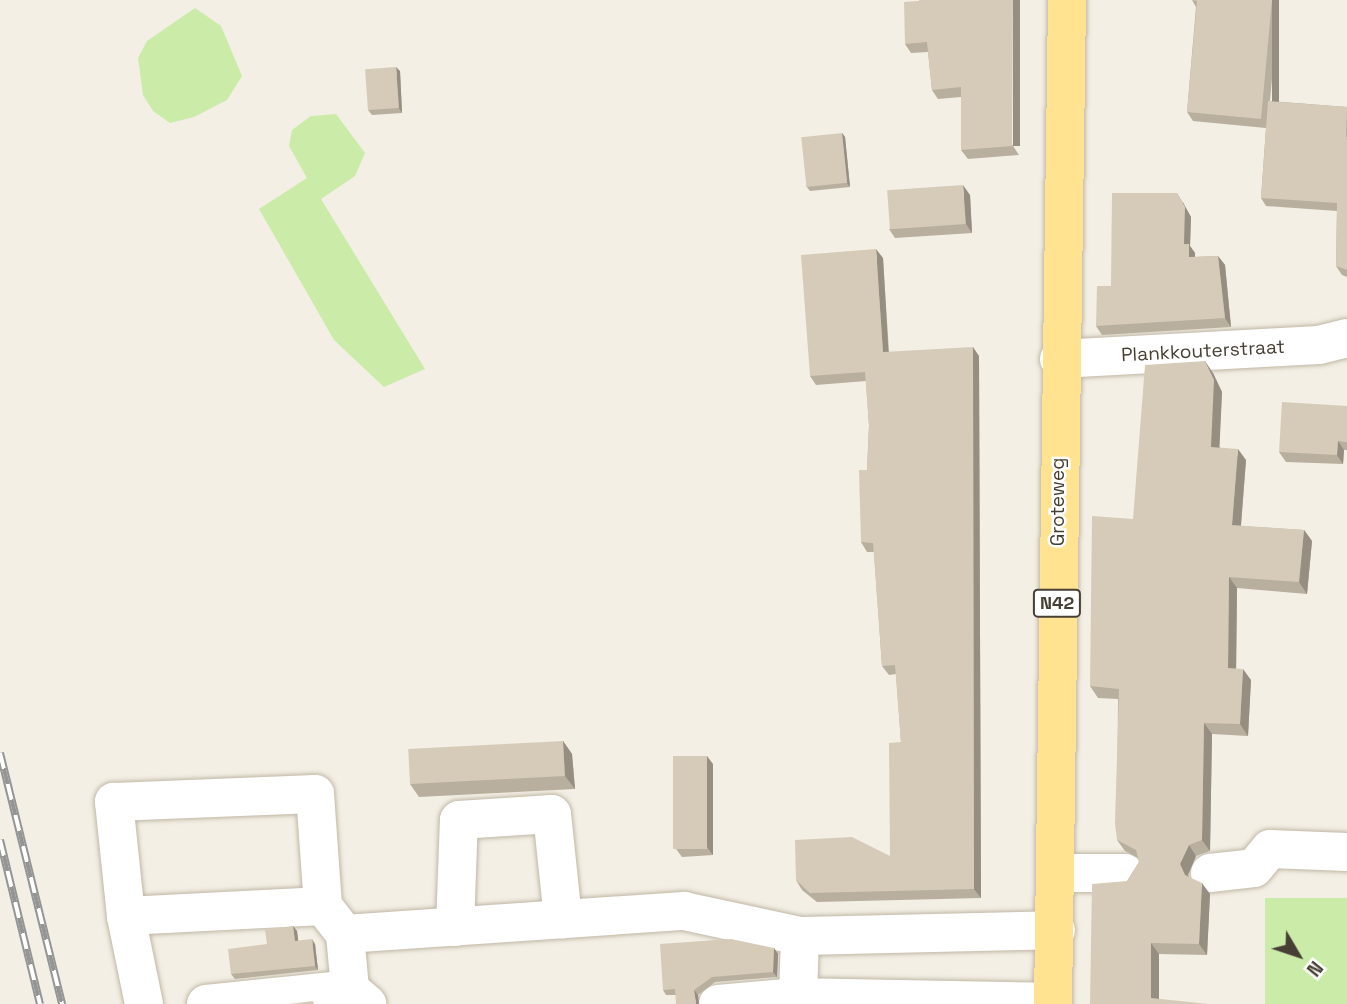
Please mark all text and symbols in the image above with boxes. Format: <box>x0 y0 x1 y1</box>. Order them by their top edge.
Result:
street label: Plankkouterstraat <box>1121 335 1285 367</box>
street label: Groteweg <box>1047 458 1069 546</box>
road number: N42 <box>1032 588 1082 618</box>
north arrow <box>1263 920 1333 990</box>
text: N <box>1301 956 1328 981</box>

